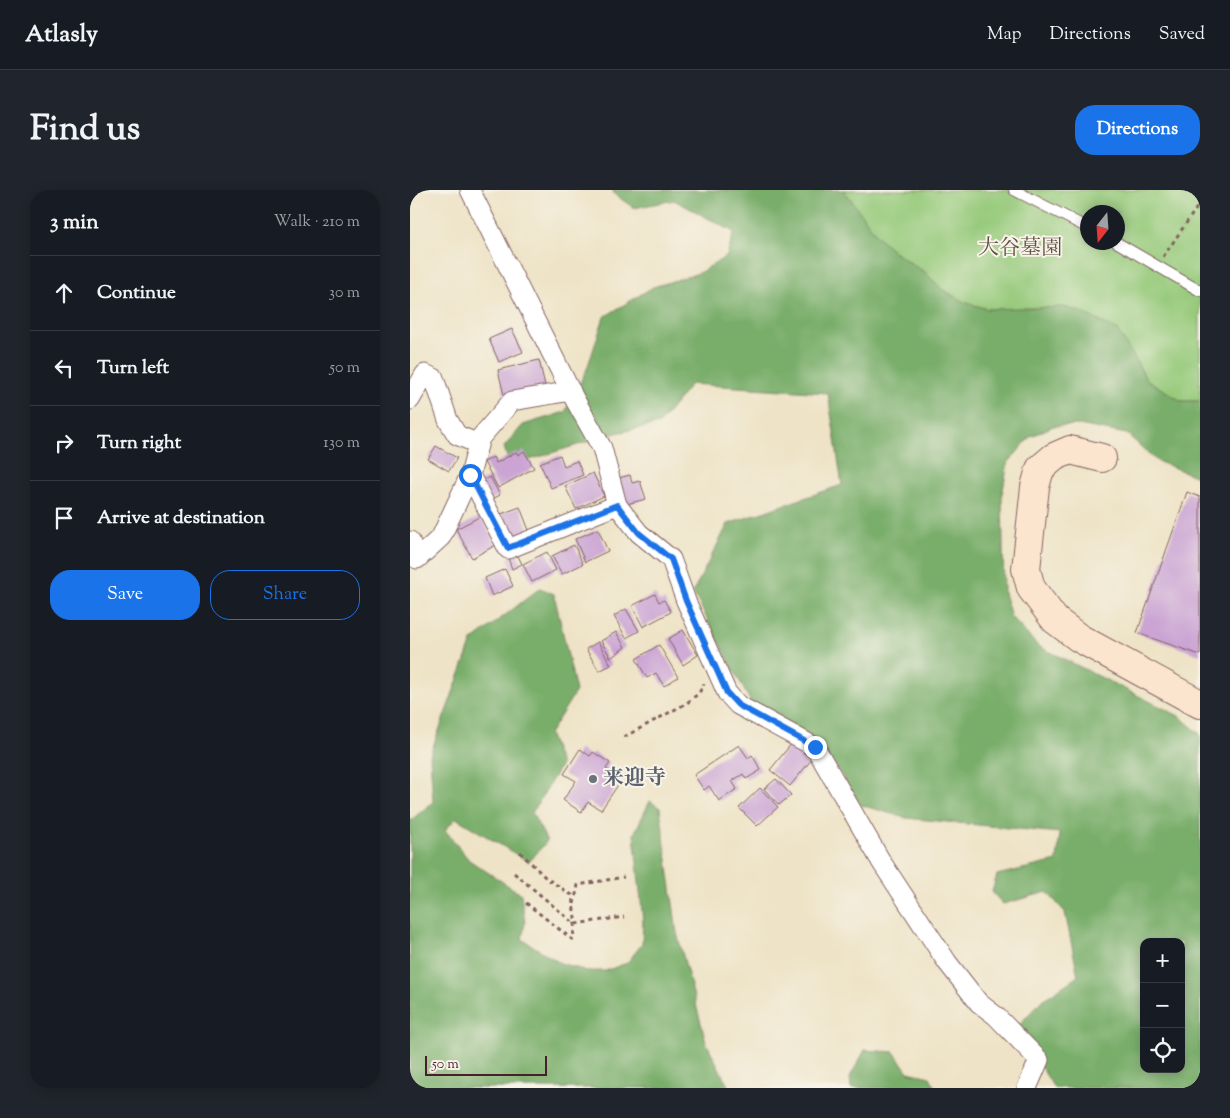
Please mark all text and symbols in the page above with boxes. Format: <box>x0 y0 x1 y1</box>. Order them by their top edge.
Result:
text: Atlasly <box>25 18 98 52</box>
text: Map <box>987 22 1022 48</box>
text: Directions <box>1050 22 1131 48</box>
text: Saved <box>1159 22 1205 48</box>
text: Find us <box>30 105 140 156</box>
button: Directions <box>1075 105 1200 155</box>
north arrow <box>1080 205 1125 250</box>
text: 3 min <box>50 208 99 238</box>
text: Walk · 210 m <box>274 211 360 234</box>
park label: 大谷墓園 <box>978 234 1062 264</box>
icon: ahead <box>50 279 78 307</box>
text: Continue <box>97 280 176 307</box>
text: 30 m <box>329 282 360 305</box>
icon: left <box>50 354 78 382</box>
text: Turn left <box>97 355 169 382</box>
text: 50 m <box>329 357 360 380</box>
icon: right <box>50 429 78 457</box>
text: Turn right <box>97 430 181 457</box>
text: 130 m <box>323 432 360 455</box>
route start <box>459 464 482 487</box>
icon: arrive <box>50 504 78 532</box>
text: Arrive at destination <box>97 505 265 532</box>
button: Save <box>50 570 200 620</box>
button: Share <box>210 570 360 620</box>
route end <box>804 736 827 759</box>
place label: 来迎寺 <box>603 764 666 794</box>
marker: 来迎寺 <box>587 773 599 785</box>
map controls <box>1140 938 1185 1073</box>
button: + <box>1140 938 1185 983</box>
button: − <box>1140 983 1185 1028</box>
button: locate <box>1140 1028 1185 1073</box>
scale bar <box>425 1053 548 1076</box>
text: 50 m <box>432 1055 459 1075</box>

